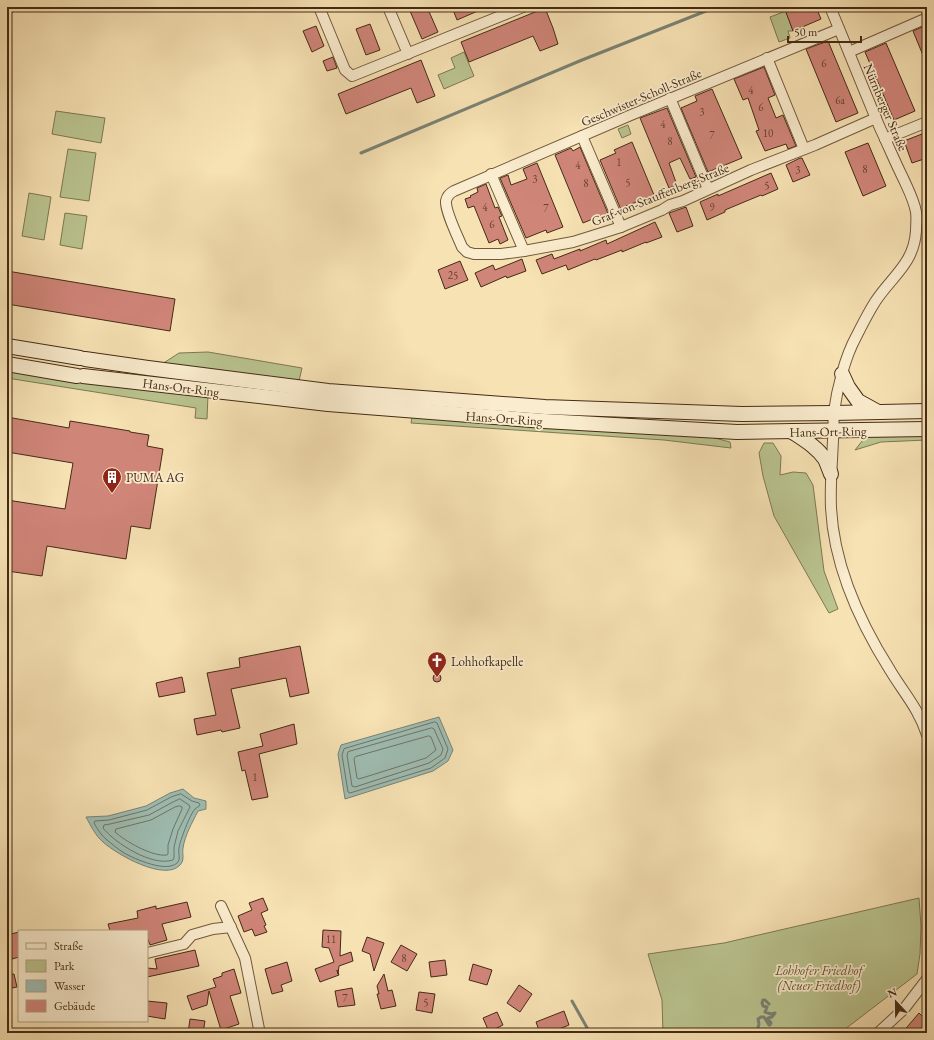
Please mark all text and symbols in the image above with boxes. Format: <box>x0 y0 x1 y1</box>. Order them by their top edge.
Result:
scale bar <box>788 18 861 44</box>
text: 50 m <box>794 24 818 40</box>
house number: 6 <box>821 56 827 70</box>
street label: Nürnberger Straße <box>859 61 912 154</box>
street label: Geschwister-Scholl-Straße <box>578 64 704 131</box>
house number: 4 <box>748 83 754 97</box>
house number: 6a <box>835 93 845 107</box>
house number: 6 <box>758 100 764 114</box>
house number: 3 <box>699 105 705 119</box>
house number: 4 <box>660 117 666 131</box>
house number: 10 <box>763 126 773 140</box>
house number: 7 <box>709 128 715 142</box>
house number: 8 <box>667 134 673 148</box>
house number: 1 <box>616 155 622 169</box>
house number: 4 <box>575 158 581 172</box>
street label: Graf-von-Stauffenberg-Straße <box>589 159 731 230</box>
house number: 8 <box>862 162 868 176</box>
house number: 3 <box>795 163 801 177</box>
house number: 3 <box>532 172 538 186</box>
house number: 5 <box>625 175 631 189</box>
house number: 8 <box>583 176 589 190</box>
house number: 5 <box>764 178 770 192</box>
house number: 4 <box>482 200 488 214</box>
house number: 9 <box>709 200 715 214</box>
house number: 7 <box>543 201 549 215</box>
house number: 6 <box>489 217 495 231</box>
house number: 25 <box>448 268 458 282</box>
street label: Hans-Ort-Ring <box>142 374 221 401</box>
street label: Hans-Ort-Ring <box>465 407 543 430</box>
street label: Hans-Ort-Ring <box>789 422 867 441</box>
building icon: PUMA AG <box>101 466 123 494</box>
place label: PUMA AG <box>126 469 185 486</box>
church icon: Lohhofkapelle <box>426 650 448 678</box>
place label: Lohhofkapelle <box>451 653 523 670</box>
house number: 1 <box>252 770 258 784</box>
legend <box>18 930 148 1022</box>
house number: 11 <box>326 932 336 946</box>
text: Straße <box>54 938 83 954</box>
house number: 8 <box>401 951 407 965</box>
text: Park <box>54 958 75 974</box>
park label: Lohhofer Friedhof (Neuer Friedhof) <box>774 962 865 994</box>
text: Wasser <box>54 978 85 994</box>
north arrow <box>876 982 916 1022</box>
text: N <box>886 985 899 1001</box>
house number: 7 <box>342 991 348 1005</box>
house number: 5 <box>423 995 429 1009</box>
text: Gebäude <box>54 998 96 1014</box>

